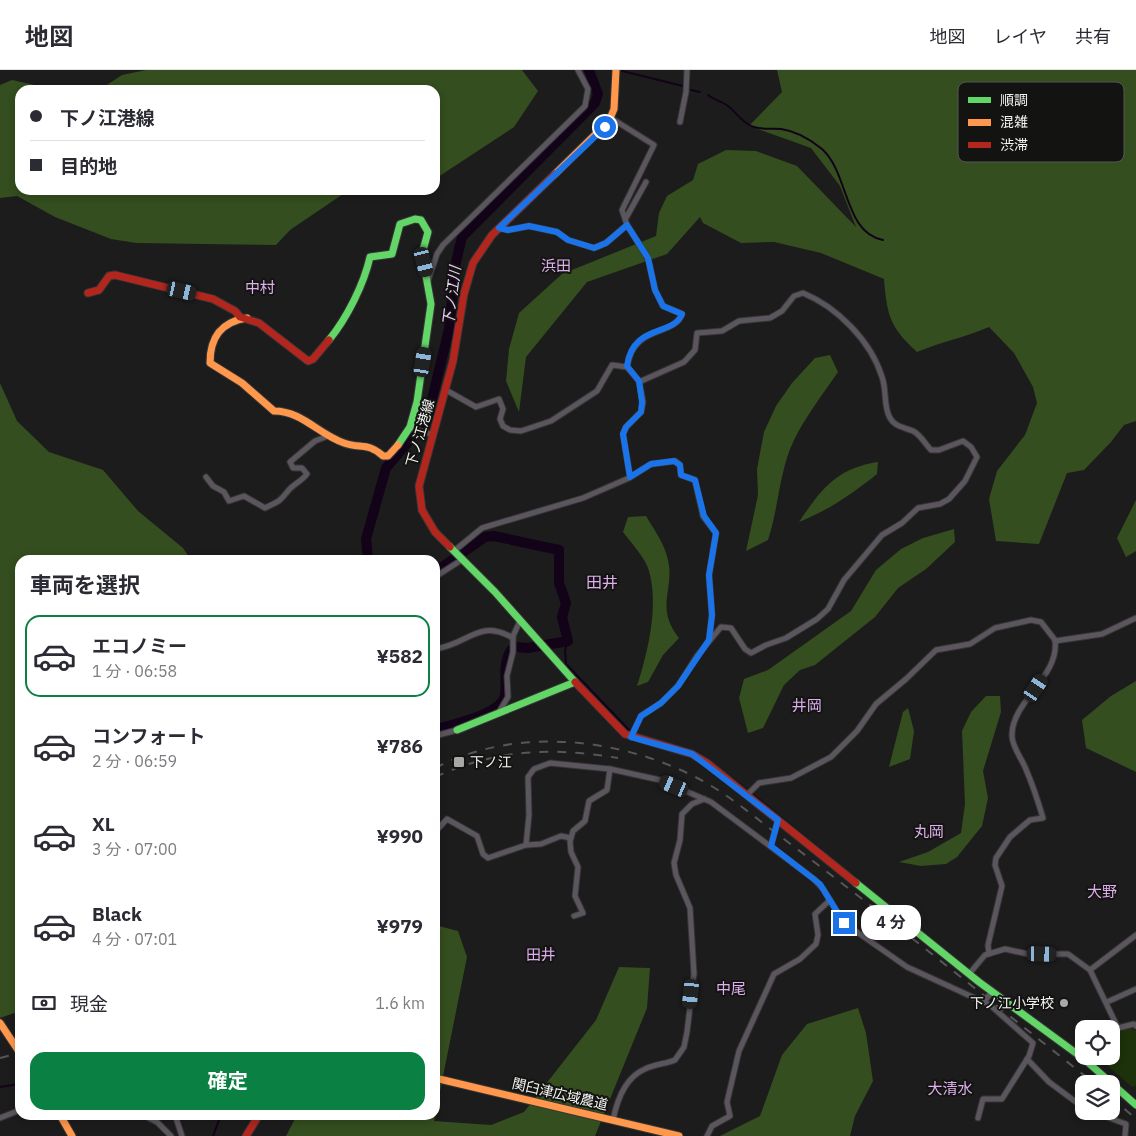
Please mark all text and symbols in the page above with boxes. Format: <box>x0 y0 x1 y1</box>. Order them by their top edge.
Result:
text: 地図 <box>25 20 73 52</box>
text: 地図 <box>930 25 966 48</box>
text: レイヤ <box>994 25 1047 48</box>
text: 共有 <box>1075 25 1111 48</box>
legend <box>958 82 1124 162</box>
text: 順調 <box>1000 91 1028 109</box>
text: 下ノ江港線 <box>60 106 155 130</box>
text: 混雑 <box>1000 113 1028 131</box>
route start <box>594 116 616 138</box>
text: 渋滞 <box>1000 136 1028 154</box>
text: 目的地 <box>60 154 117 178</box>
car <box>413 246 434 278</box>
district label: 浜田 <box>541 256 571 275</box>
water label: 下ノ江川 <box>438 263 465 327</box>
district label: 中村 <box>245 278 275 297</box>
car <box>165 280 198 302</box>
car <box>413 346 432 378</box>
street label: 下ノ江港線 <box>402 397 438 469</box>
text: 車両を選択 <box>30 570 140 599</box>
district label: 田井 <box>586 572 618 592</box>
icon: car <box>32 634 77 679</box>
text: エコノミー <box>92 634 187 658</box>
text: ¥582 <box>376 644 423 668</box>
text: 1 分 · 06:58 <box>92 661 177 681</box>
car <box>1021 671 1050 705</box>
district label: 井岡 <box>792 696 822 715</box>
icon: car <box>32 724 77 769</box>
text: コンフォート <box>92 724 205 748</box>
text: ¥786 <box>376 734 423 758</box>
text: 2 分 · 06:59 <box>92 751 177 771</box>
place label: 下ノ江 <box>470 753 512 771</box>
marker: 下ノ江 <box>452 755 466 769</box>
car <box>657 773 690 799</box>
text: XL <box>92 812 115 836</box>
icon: car <box>32 814 77 859</box>
district label: 丸岡 <box>914 822 944 841</box>
text: ¥990 <box>376 824 423 848</box>
text: 3 分 · 07:00 <box>92 839 177 859</box>
district label: 大野 <box>1087 882 1117 901</box>
text: Black <box>92 902 142 926</box>
icon: car <box>32 904 77 949</box>
callout: 4 分 <box>862 906 922 940</box>
route end <box>833 912 855 934</box>
text: 4 分 <box>876 912 906 932</box>
text: ¥979 <box>376 914 423 938</box>
text: 4 分 · 07:01 <box>92 929 177 949</box>
district label: 田井 <box>526 945 556 964</box>
car <box>1026 946 1057 962</box>
car <box>681 978 700 1010</box>
district label: 中尾 <box>716 979 746 998</box>
icon: cash <box>30 989 58 1017</box>
text: 現金 <box>70 992 108 1016</box>
text: 1.6 km <box>375 993 425 1013</box>
place label: 下ノ江小学校 <box>970 994 1054 1012</box>
marker: 下ノ江小学校 <box>1058 997 1070 1009</box>
map controls <box>1075 1020 1120 1120</box>
button: locate <box>1075 1020 1120 1065</box>
button: 確定 <box>30 1052 425 1110</box>
street label: 関臼津広域農道 <box>510 1074 610 1114</box>
button: layers <box>1075 1075 1120 1120</box>
district label: 大清水 <box>927 1079 973 1098</box>

